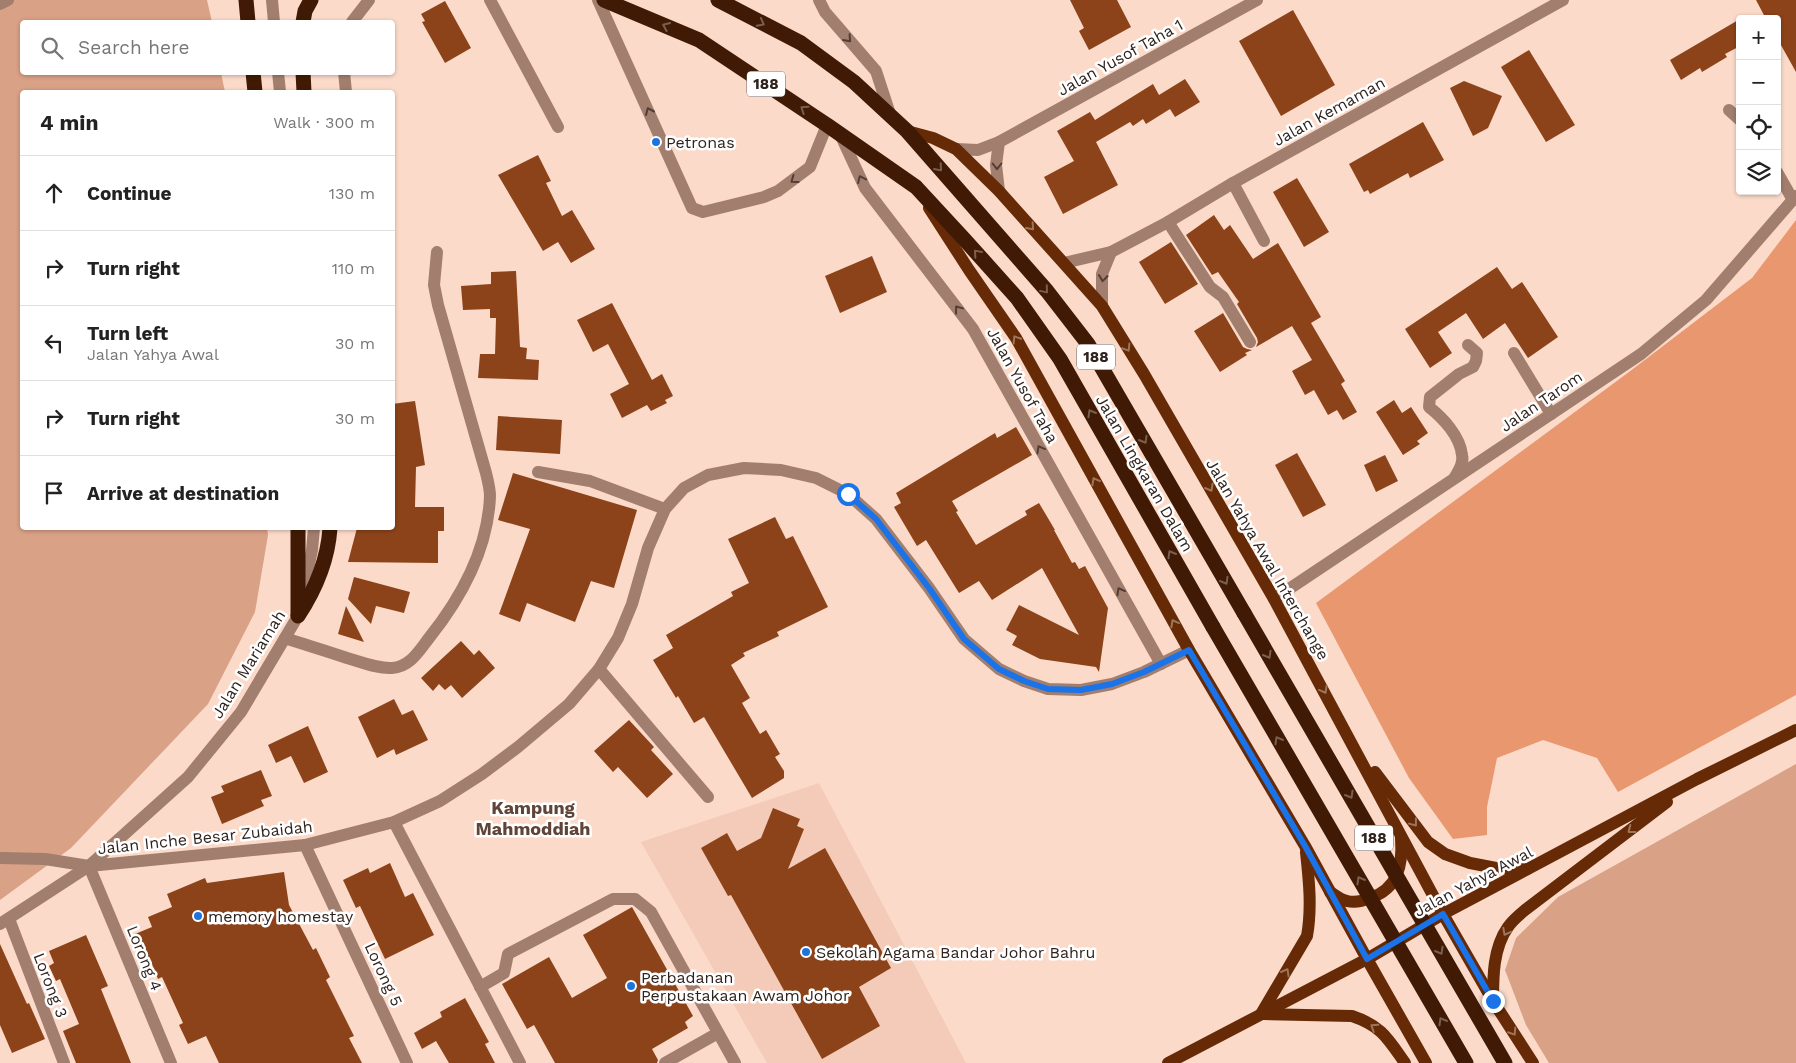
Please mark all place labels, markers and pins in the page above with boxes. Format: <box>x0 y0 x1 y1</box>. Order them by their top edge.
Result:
place label: Petronas <box>666 133 735 152</box>
marker: Petronas <box>650 136 662 148</box>
place label: memory homestay <box>208 907 354 926</box>
marker: memory homestay <box>192 910 204 922</box>
place label: Sekolah Agama Bandar Johor Bahru <box>816 943 1095 962</box>
marker: Sekolah Agama Bandar Johor Bahru <box>800 946 812 958</box>
place label: Perbadanan Perpustakaan Awam Johor <box>641 968 850 1005</box>
marker: Perbadanan Perpustakaan Awam Johor <box>625 980 637 992</box>

